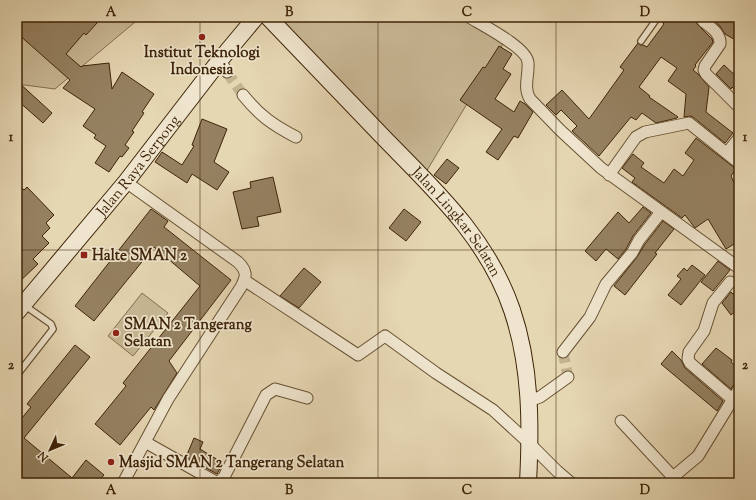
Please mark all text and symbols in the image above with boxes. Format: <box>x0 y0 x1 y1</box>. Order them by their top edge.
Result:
text: A <box>106 4 117 22</box>
text: B <box>285 4 294 22</box>
text: C <box>462 4 472 22</box>
text: D <box>640 4 650 22</box>
marker: Institut Teknologi Indonesia <box>197 32 207 42</box>
place label: Institut Teknologi Indonesia <box>144 43 261 81</box>
street label: Jalan Raya Serpong <box>92 111 186 222</box>
text: 1 <box>9 129 14 147</box>
text: 1 <box>743 129 748 147</box>
street label: Jalan Lingkar Selatan <box>405 162 505 281</box>
place label: Halte SMAN 2 <box>92 246 188 267</box>
marker: Halte SMAN 2 <box>79 250 89 260</box>
place label: SMAN 2 Tangerang Selatan <box>124 315 252 353</box>
marker: SMAN 2 Tangerang Selatan <box>111 328 121 338</box>
text: 2 <box>8 357 15 375</box>
text: 2 <box>742 357 749 375</box>
north arrow <box>30 430 70 470</box>
text: N <box>35 447 53 466</box>
place label: Masjid SMAN 2 Tangerang Selatan <box>119 453 344 474</box>
marker: Masjid SMAN 2 Tangerang Selatan <box>106 457 116 467</box>
text: A <box>106 482 117 500</box>
text: B <box>285 482 294 500</box>
text: C <box>462 482 472 500</box>
text: D <box>640 482 650 500</box>

